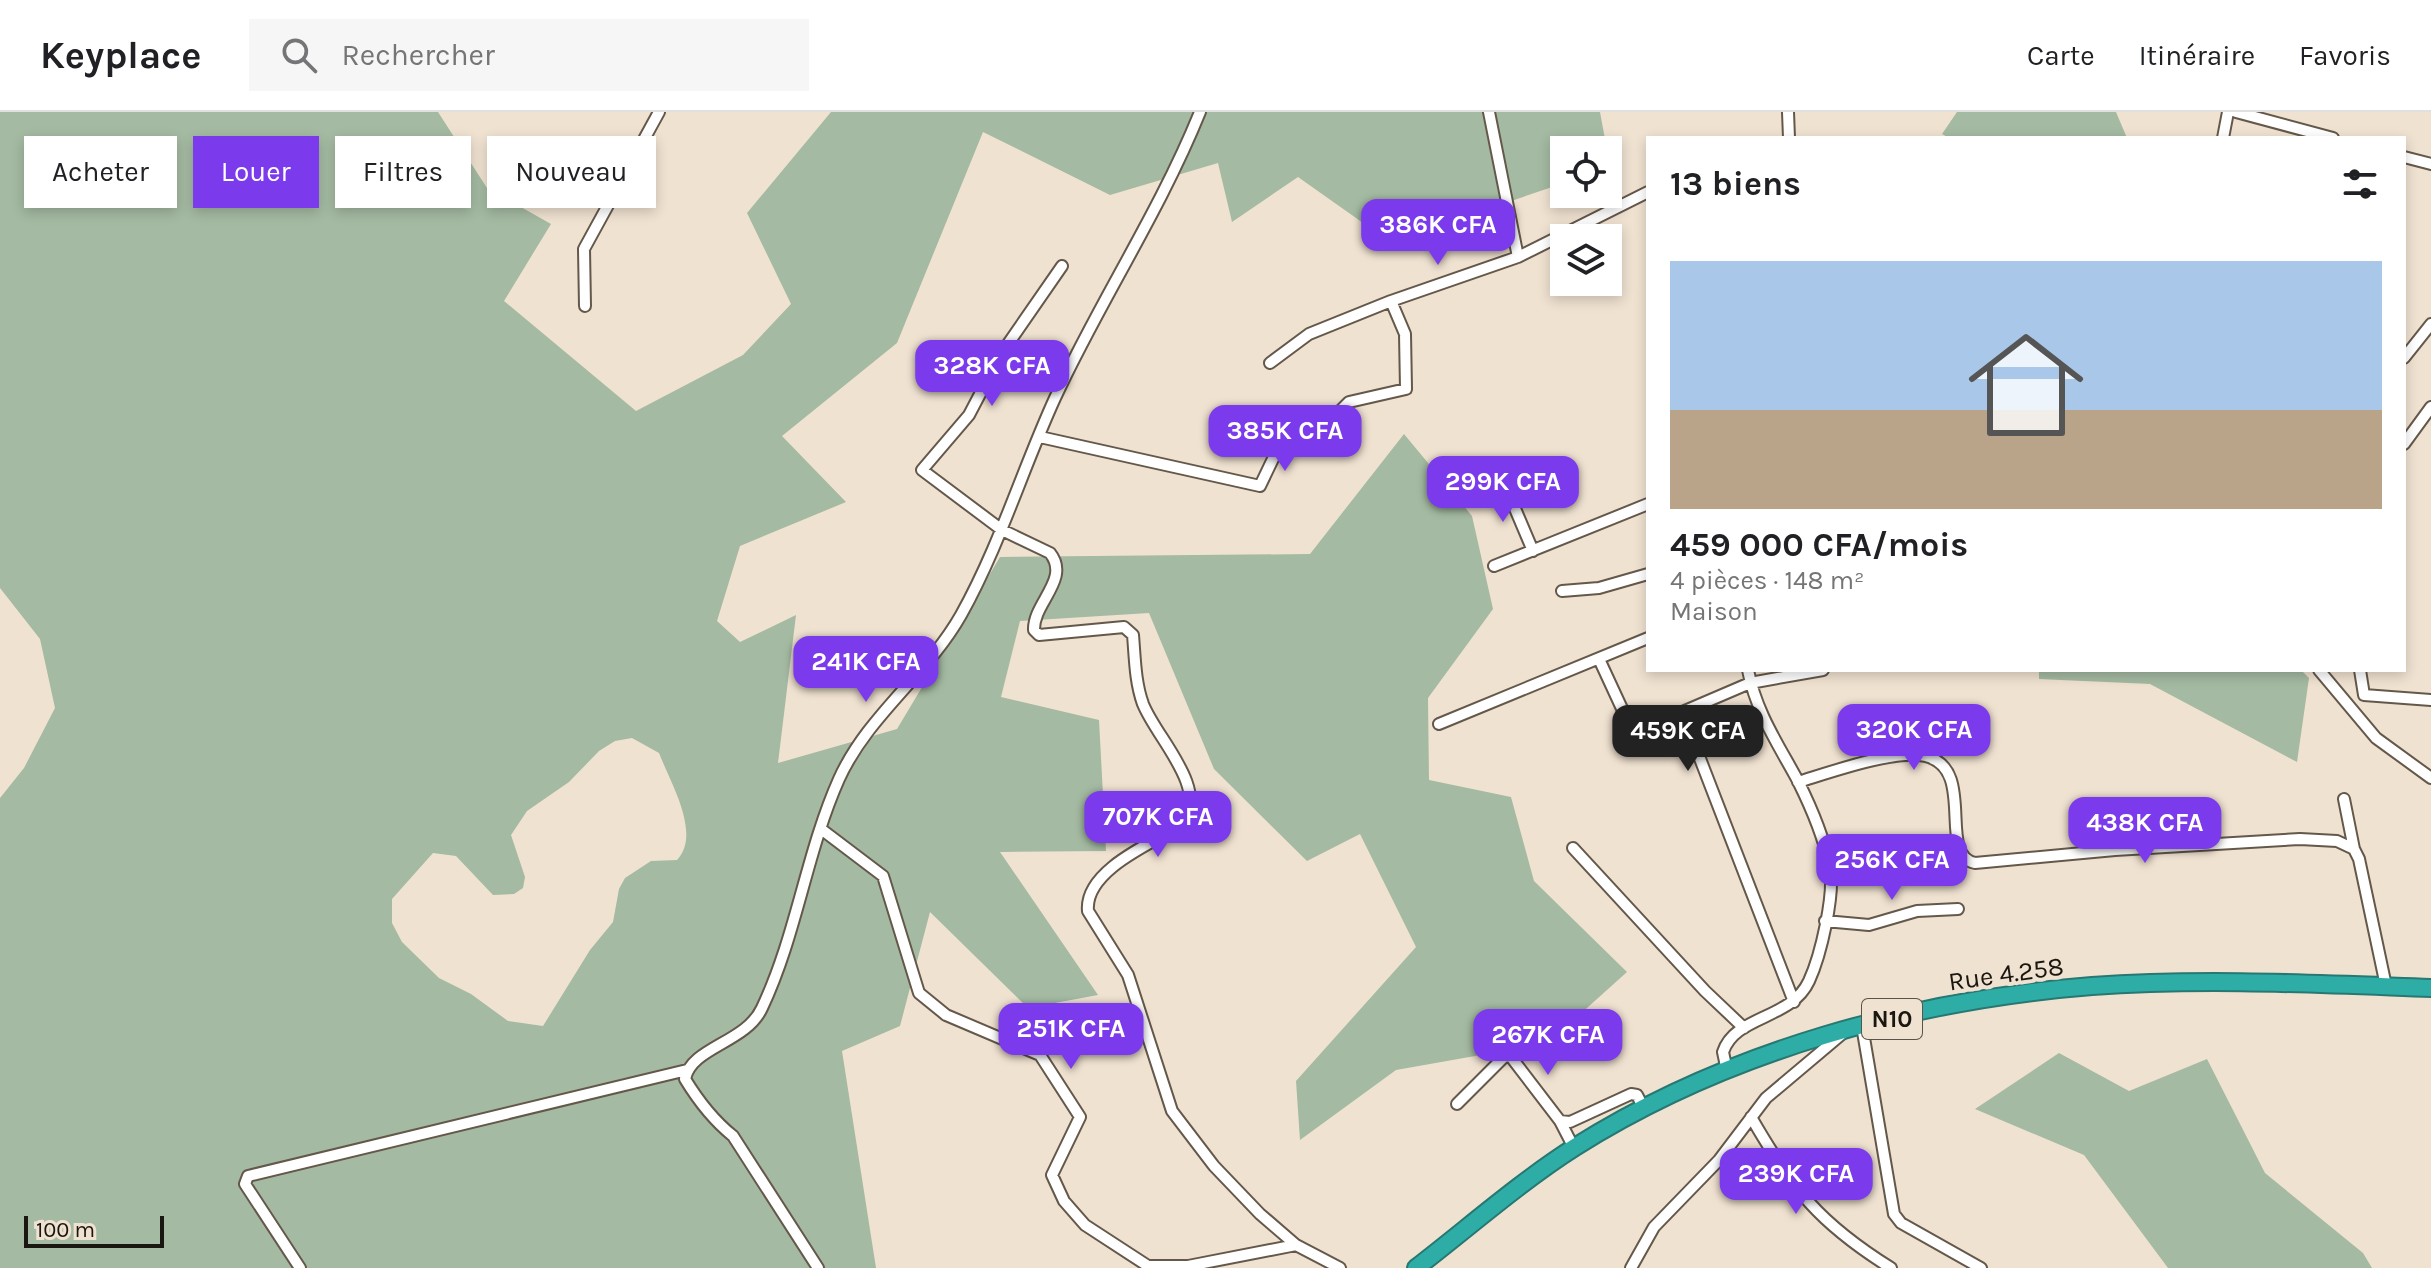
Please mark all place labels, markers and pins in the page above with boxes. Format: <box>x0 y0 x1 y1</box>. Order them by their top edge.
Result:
pin: 386K CFA <box>1355 199 1521 267</box>
pin: 328K CFA <box>909 340 1075 408</box>
pin: 385K CFA <box>1202 405 1368 473</box>
pin: 299K CFA <box>1420 456 1586 524</box>
pin: 241K CFA <box>783 636 949 704</box>
pin: 320K CFA <box>1831 704 1997 772</box>
pin: 459K CFA <box>1605 705 1771 773</box>
pin: 707K CFA <box>1075 791 1241 859</box>
pin: 438K CFA <box>2062 797 2228 865</box>
pin: 256K CFA <box>1809 834 1975 902</box>
pin: 251K CFA <box>988 1003 1154 1071</box>
pin: 267K CFA <box>1465 1009 1631 1077</box>
pin: 239K CFA <box>1713 1148 1879 1216</box>

